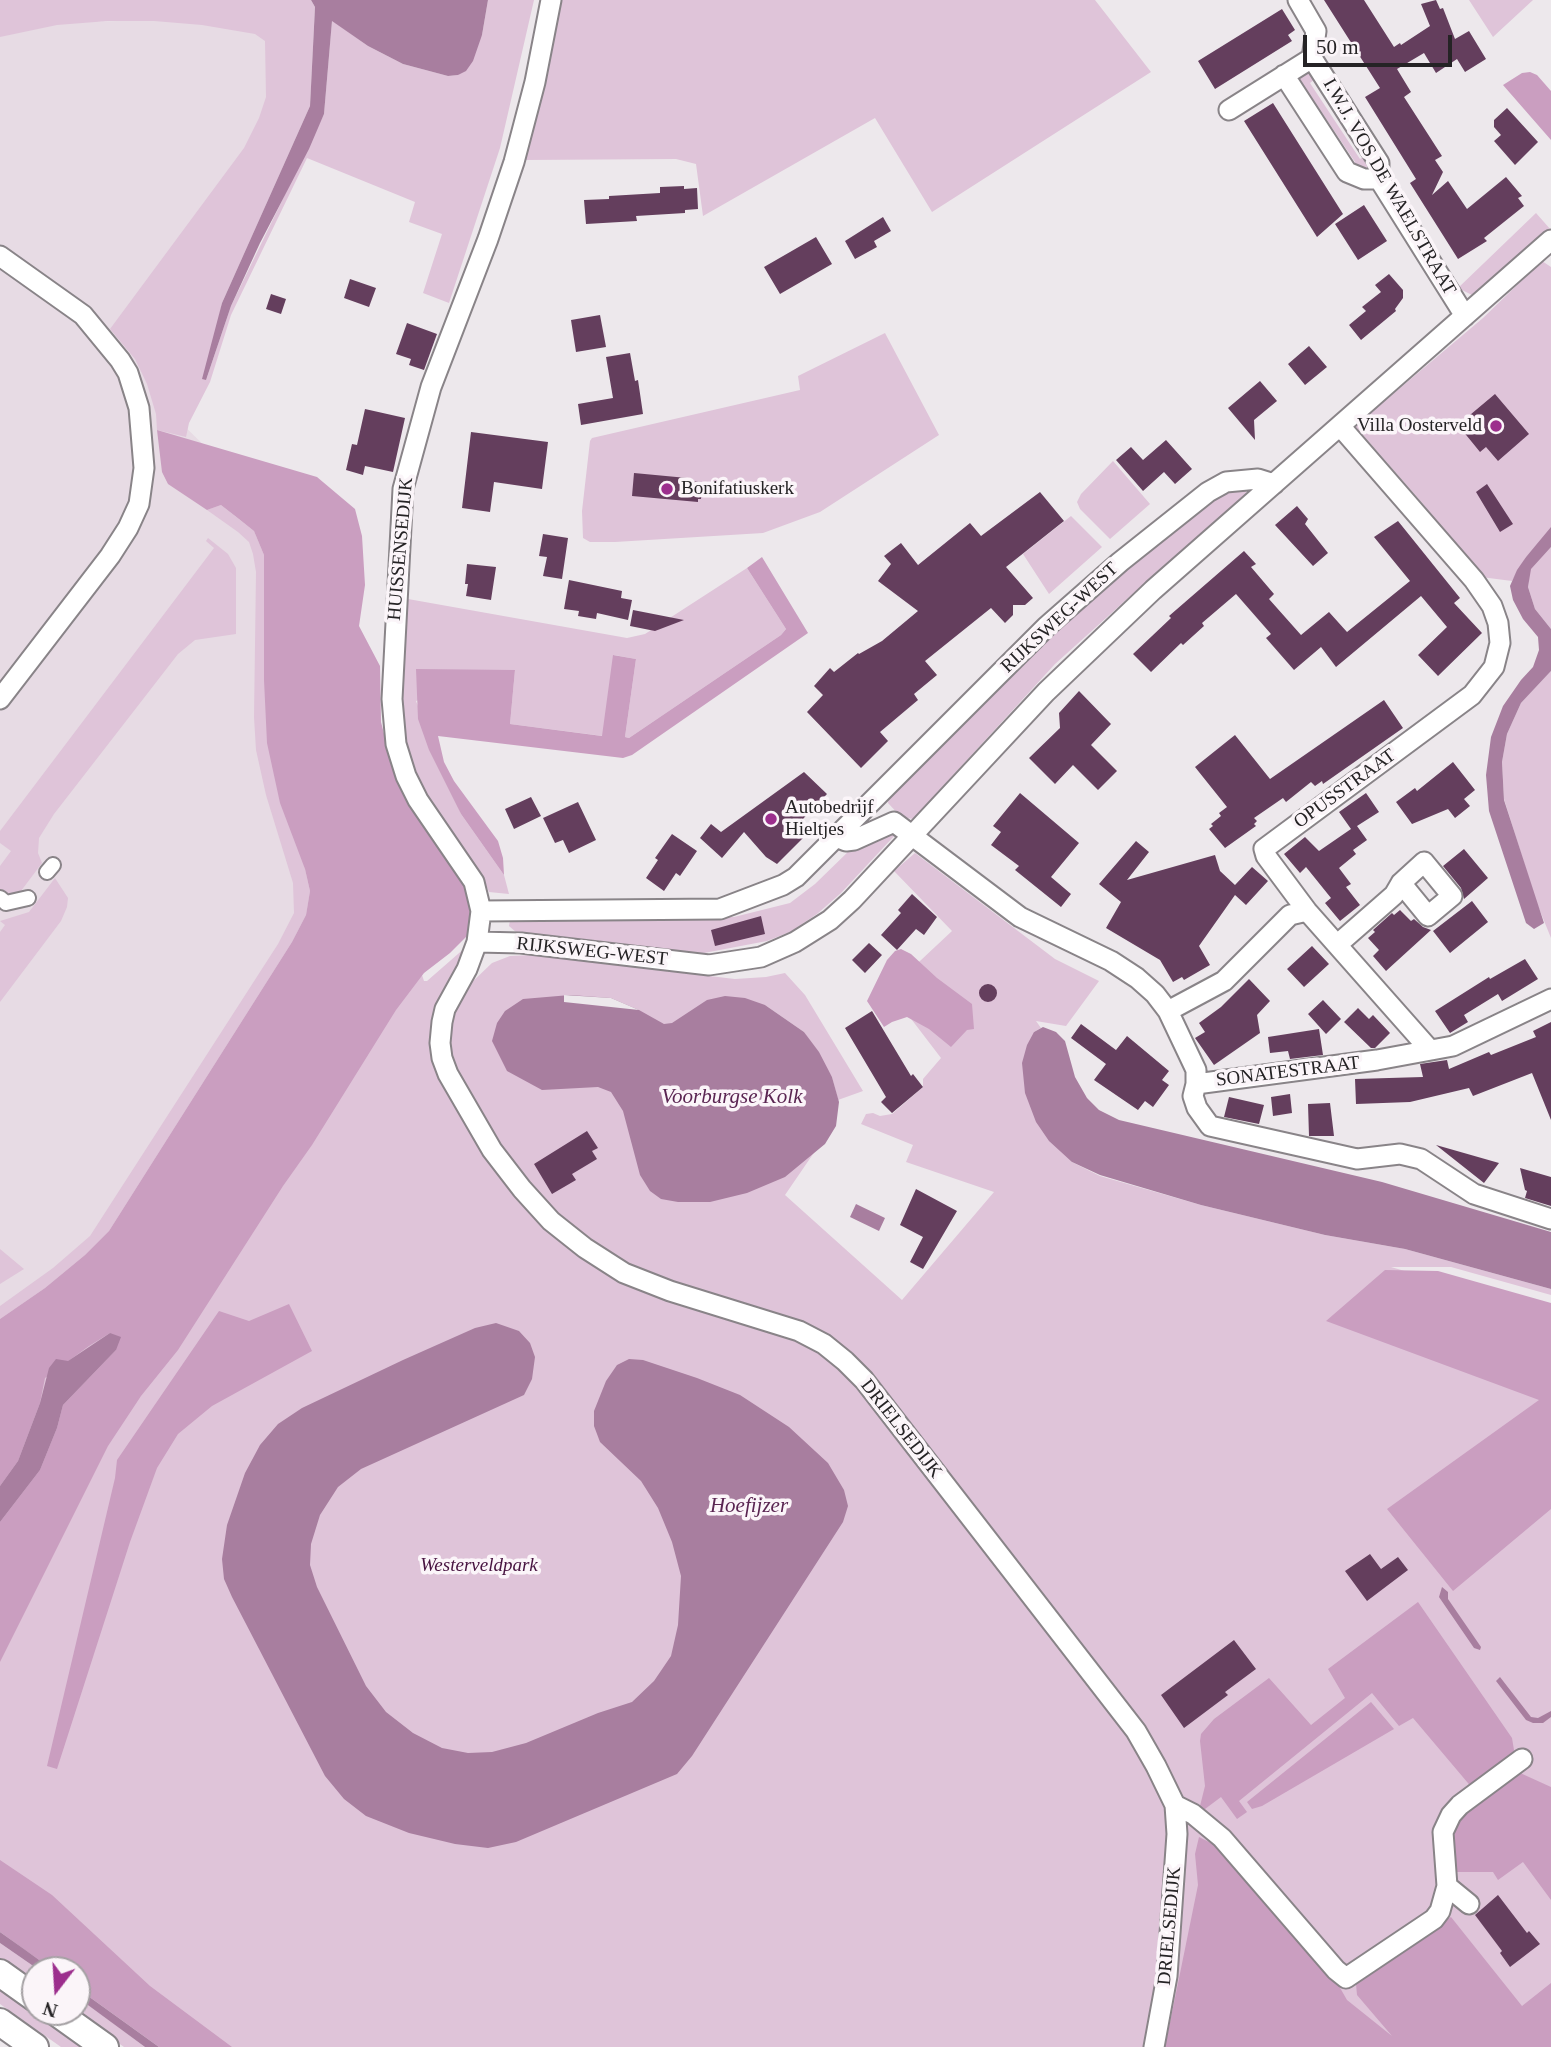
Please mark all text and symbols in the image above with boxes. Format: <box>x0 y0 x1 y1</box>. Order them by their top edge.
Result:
scale bar <box>1306 21 1455 65</box>
text: 50 m <box>1316 35 1359 59</box>
street label: I.W.J. VOS DE WAELSTRAAT <box>1318 75 1460 299</box>
place label: Villa Oosterveld <box>1357 415 1482 437</box>
marker: Villa Oosterveld <box>1488 418 1504 434</box>
street label: HUISSENSEDIJK <box>383 476 419 622</box>
place label: Bonifatiuskerk <box>681 478 794 500</box>
marker: Bonifatiuskerk <box>659 481 675 497</box>
street label: RIJKSWEG-WEST <box>997 558 1123 678</box>
street label: OPUSSTRAAT <box>1290 744 1400 834</box>
place label: Autobedrijf Hieltjes <box>785 797 874 841</box>
marker: Autobedrijf Hieltjes <box>763 811 779 827</box>
street label: RIJKSWEG-WEST <box>515 933 669 971</box>
street label: SONATESTRAAT <box>1215 1052 1361 1092</box>
water label: Voorburgse Kolk <box>662 1084 802 1110</box>
street label: DRIELSEDIJK <box>855 1375 947 1483</box>
water label: Hoefijzer <box>710 1493 788 1519</box>
park label: Westerveldpark <box>420 1555 538 1577</box>
street label: DRIELSEDIJK <box>1153 1866 1187 1986</box>
north arrow <box>21 1956 91 2026</box>
text: N <box>41 1998 60 2022</box>

